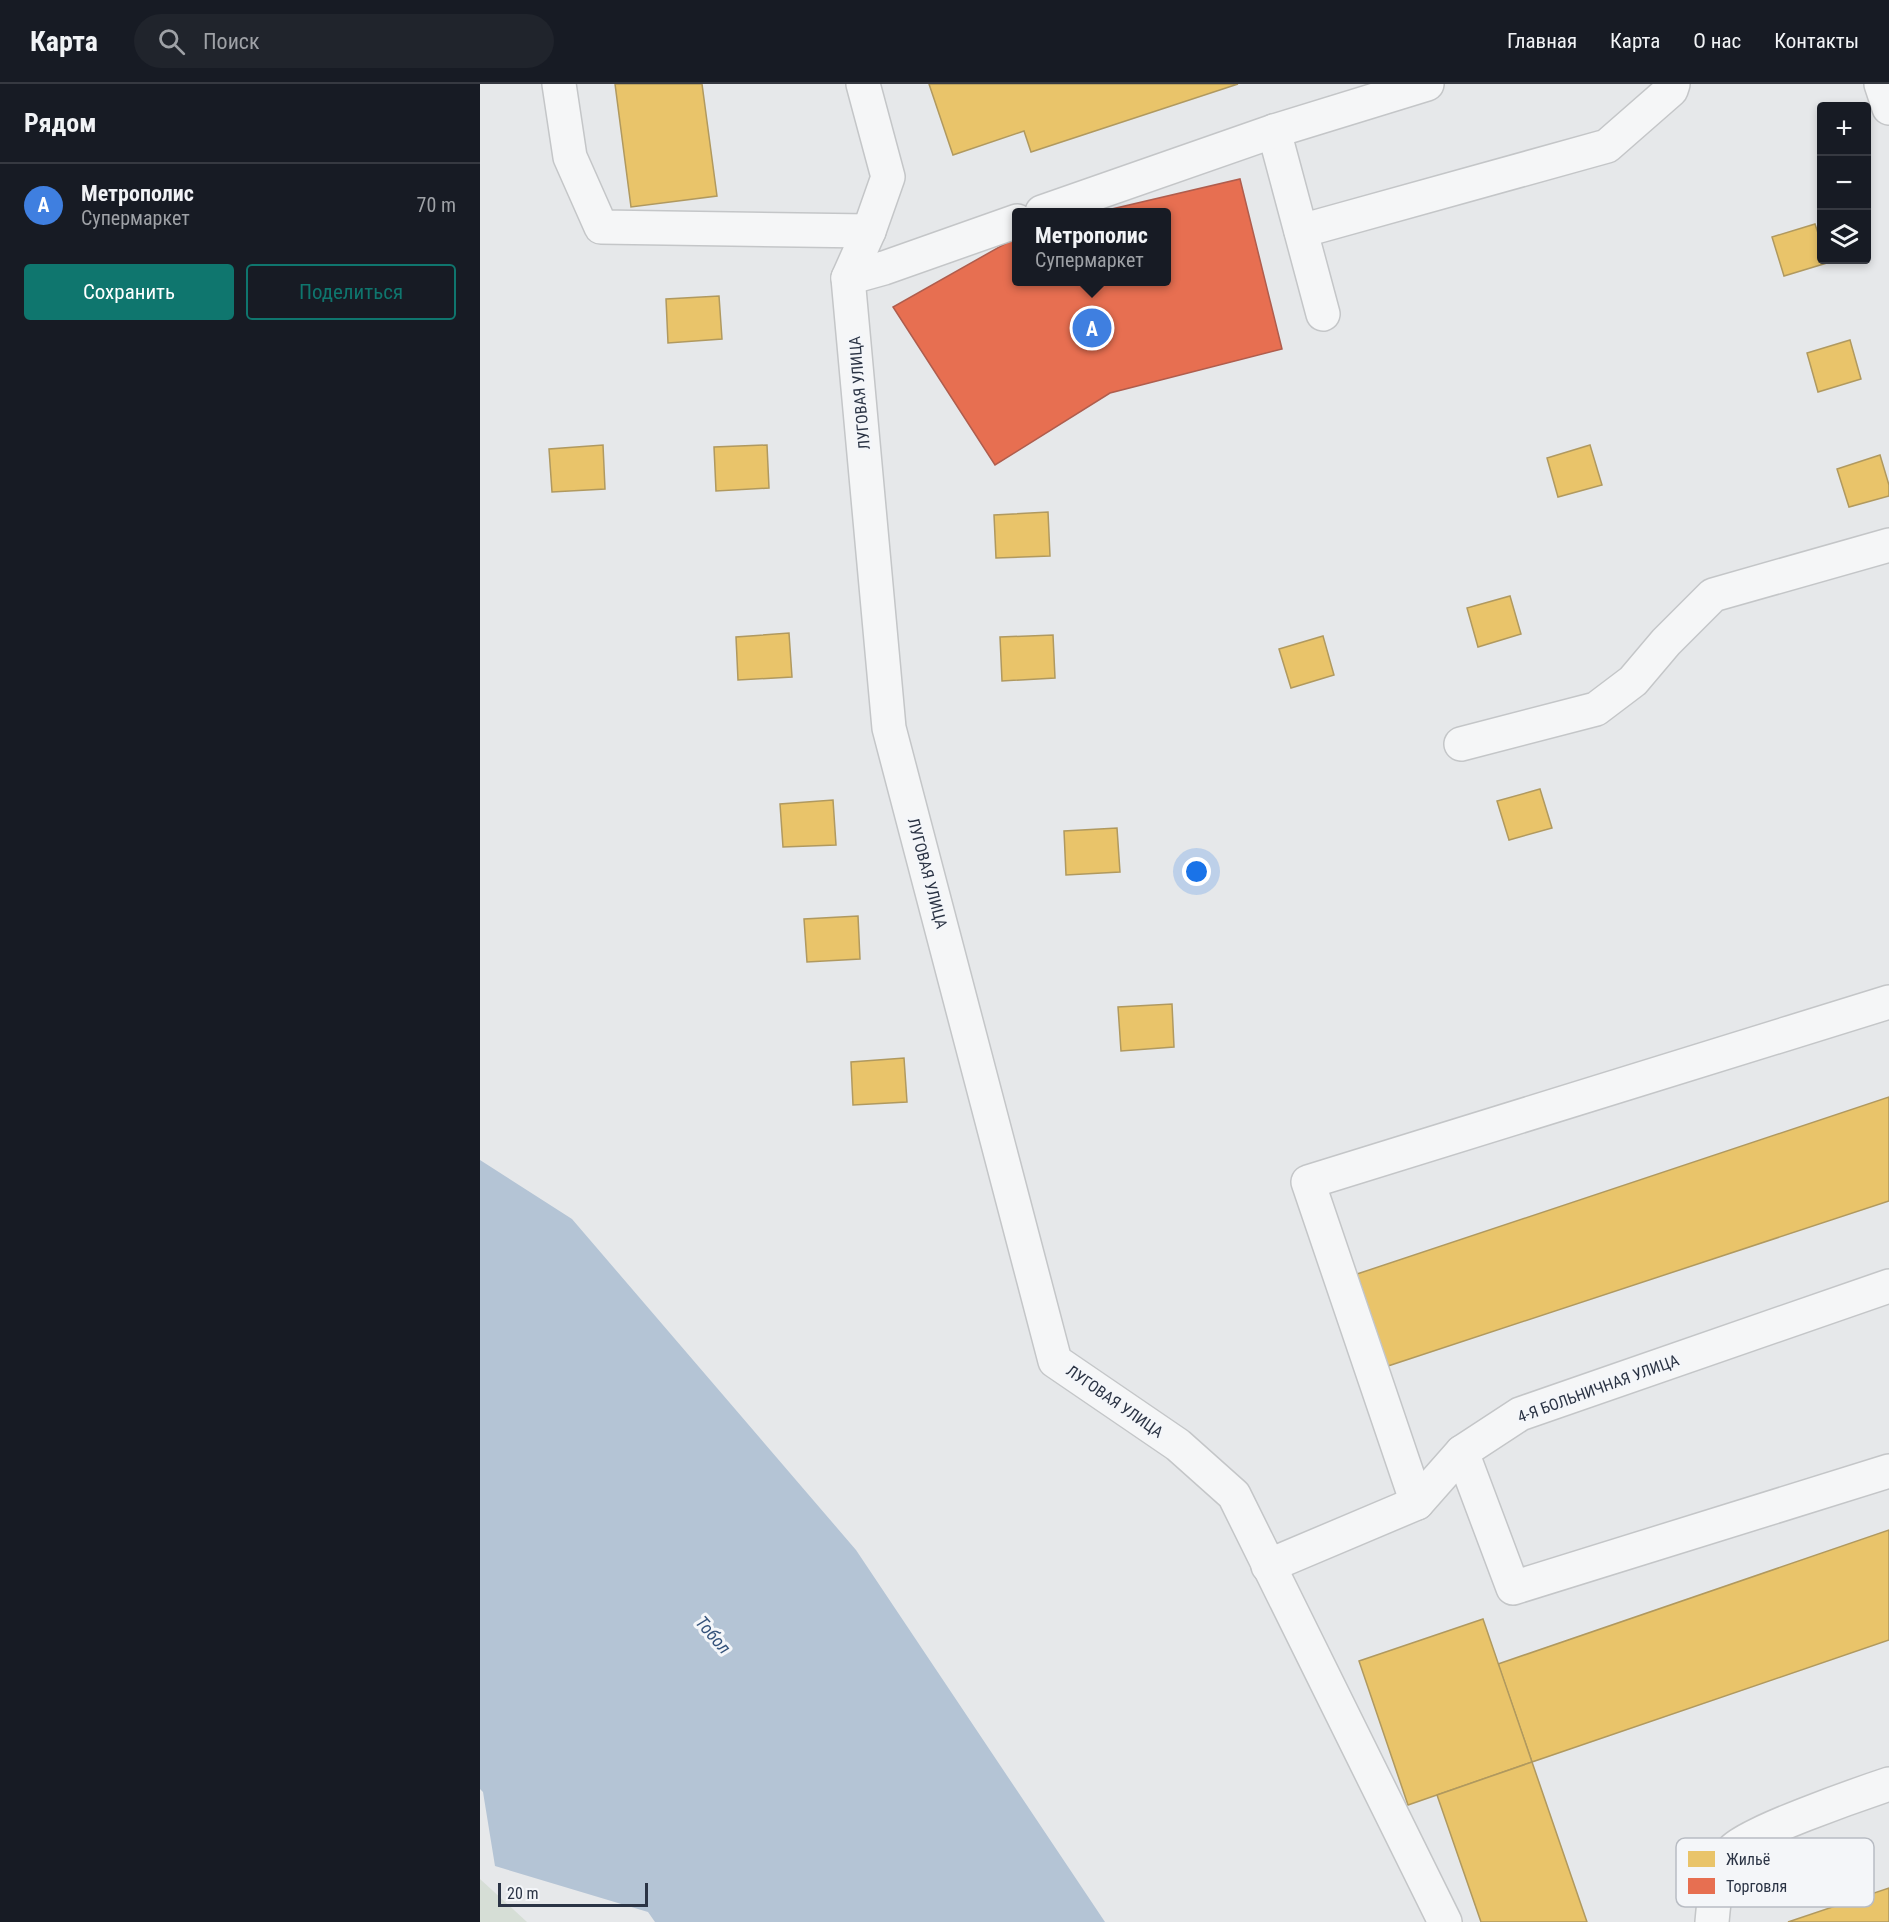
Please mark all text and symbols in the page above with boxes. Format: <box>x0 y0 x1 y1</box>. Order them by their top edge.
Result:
search box <box>134 14 554 68</box>
text: Карта <box>30 25 98 58</box>
icon: search <box>155 25 188 58</box>
text: Поиск <box>203 29 260 54</box>
text: Главная <box>1507 29 1577 53</box>
text: Карта <box>1610 29 1660 53</box>
text: О нас <box>1693 29 1741 53</box>
text: Контакты <box>1774 29 1859 53</box>
map controls <box>1817 102 1871 264</box>
button: + <box>1817 102 1871 156</box>
text: Рядом <box>24 108 96 138</box>
button: − <box>1817 156 1871 210</box>
text: Метрополис <box>81 181 194 206</box>
text: A <box>38 193 49 217</box>
text: 70 m <box>417 193 456 217</box>
text: Супермаркет <box>81 206 190 230</box>
popup <box>1012 208 1171 286</box>
button: layers <box>1817 210 1871 264</box>
text: Метрополис <box>1035 223 1148 248</box>
text: Супермаркет <box>1035 248 1144 272</box>
button: Сохранить <box>24 264 234 320</box>
button: Поделиться <box>246 264 456 320</box>
pin: A <box>1072 306 1112 350</box>
street label: ЛУГОВАЯ УЛИЦА <box>845 335 874 451</box>
street label: ЛУГОВАЯ УЛИЦА <box>904 816 951 931</box>
your location <box>1182 857 1211 886</box>
street label: 4-Я БОЛЬНИЧНАЯ УЛИЦА <box>1515 1350 1681 1427</box>
street label: ЛУГОВАЯ УЛИЦА <box>1063 1361 1167 1442</box>
water label: Тобол <box>691 1612 735 1658</box>
legend <box>1676 1838 1874 1907</box>
text: Жильё <box>1726 1850 1770 1869</box>
text: Торговля <box>1726 1877 1787 1896</box>
scale bar <box>498 1880 648 1908</box>
text: 20 m <box>507 1884 539 1903</box>

